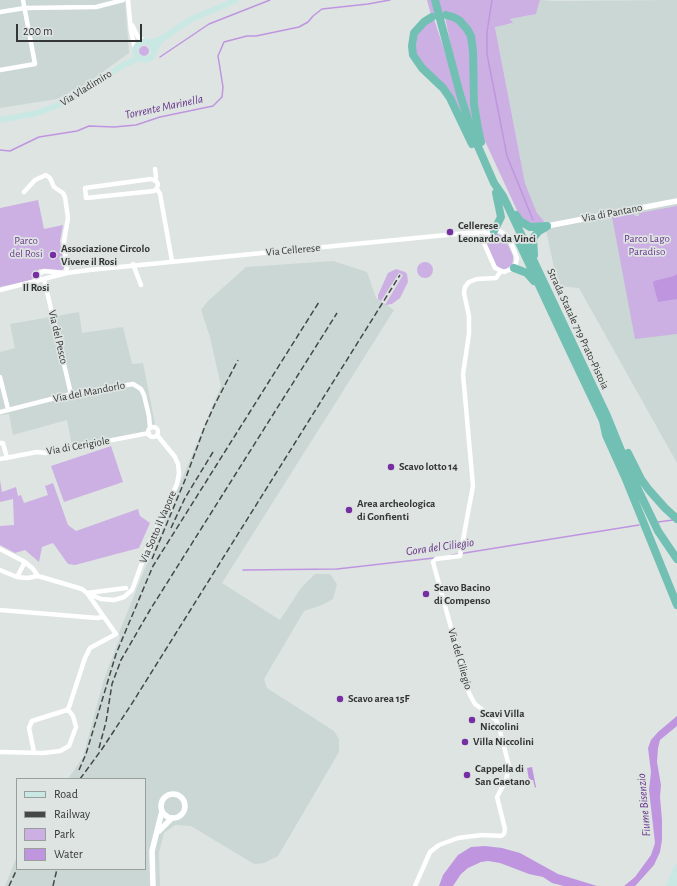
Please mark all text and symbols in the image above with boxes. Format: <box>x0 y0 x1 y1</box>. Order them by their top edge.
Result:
scale bar <box>18 16 144 42</box>
text: 200 m <box>23 25 53 37</box>
street label: Via Vladimiro <box>58 67 114 109</box>
water label: Torrente Marinella <box>124 92 204 122</box>
street label: Via di Pantano <box>581 201 643 225</box>
place label: Cellerese Leonardo da Vinci <box>458 219 536 245</box>
marker: Cellerese Leonardo da Vinci <box>445 227 455 237</box>
park label: Parco Lago Paradiso <box>624 232 670 258</box>
park label: Parco del Rosi <box>9 234 43 260</box>
street label: Via Cellerese <box>265 241 321 259</box>
place label: Associazione Circolo Vivere il Rosi <box>61 242 150 268</box>
marker: Associazione Circolo Vivere il Rosi <box>48 250 58 260</box>
street label: Strada Statale 719 Prato-Pistoia <box>544 266 612 392</box>
marker: Il Rosi <box>31 270 41 280</box>
place label: Il Rosi <box>23 281 49 295</box>
street label: Via del Pesco <box>45 309 71 365</box>
street label: Via del Mandorlo <box>52 379 126 405</box>
street label: Via di Cerigiole <box>45 434 111 458</box>
place label: Scavo lotto 14 <box>399 460 458 474</box>
marker: Scavo lotto 14 <box>386 462 396 472</box>
street label: Via Sotto il Vapore <box>137 489 179 565</box>
place label: Area archeologica di Gonfienti <box>357 497 435 523</box>
marker: Area archeologica di Gonfienti <box>344 505 354 515</box>
water label: Gora del Ciliegio <box>405 535 475 559</box>
place label: Scavo Bacino di Compenso <box>434 581 491 607</box>
marker: Scavo Bacino di Compenso <box>421 589 431 599</box>
street label: Via del Ciliegio <box>445 627 475 691</box>
place label: Scavo area 15F <box>348 692 409 706</box>
marker: Scavo area 15F <box>335 694 345 704</box>
place label: Scavi Villa Niccolini <box>480 707 524 733</box>
marker: Scavi Villa Niccolini <box>467 715 477 725</box>
place label: Villa Niccolini <box>473 735 534 749</box>
marker: Villa Niccolini <box>460 737 470 747</box>
place label: Cappella di San Gaetano <box>475 762 530 788</box>
marker: Cappella di San Gaetano <box>462 770 472 780</box>
water label: Fiume Bisenzio <box>634 773 654 837</box>
legend <box>16 778 146 870</box>
text: Road <box>54 788 78 800</box>
text: Railway <box>54 808 90 820</box>
text: Park <box>54 828 75 840</box>
text: Water <box>54 848 83 860</box>

